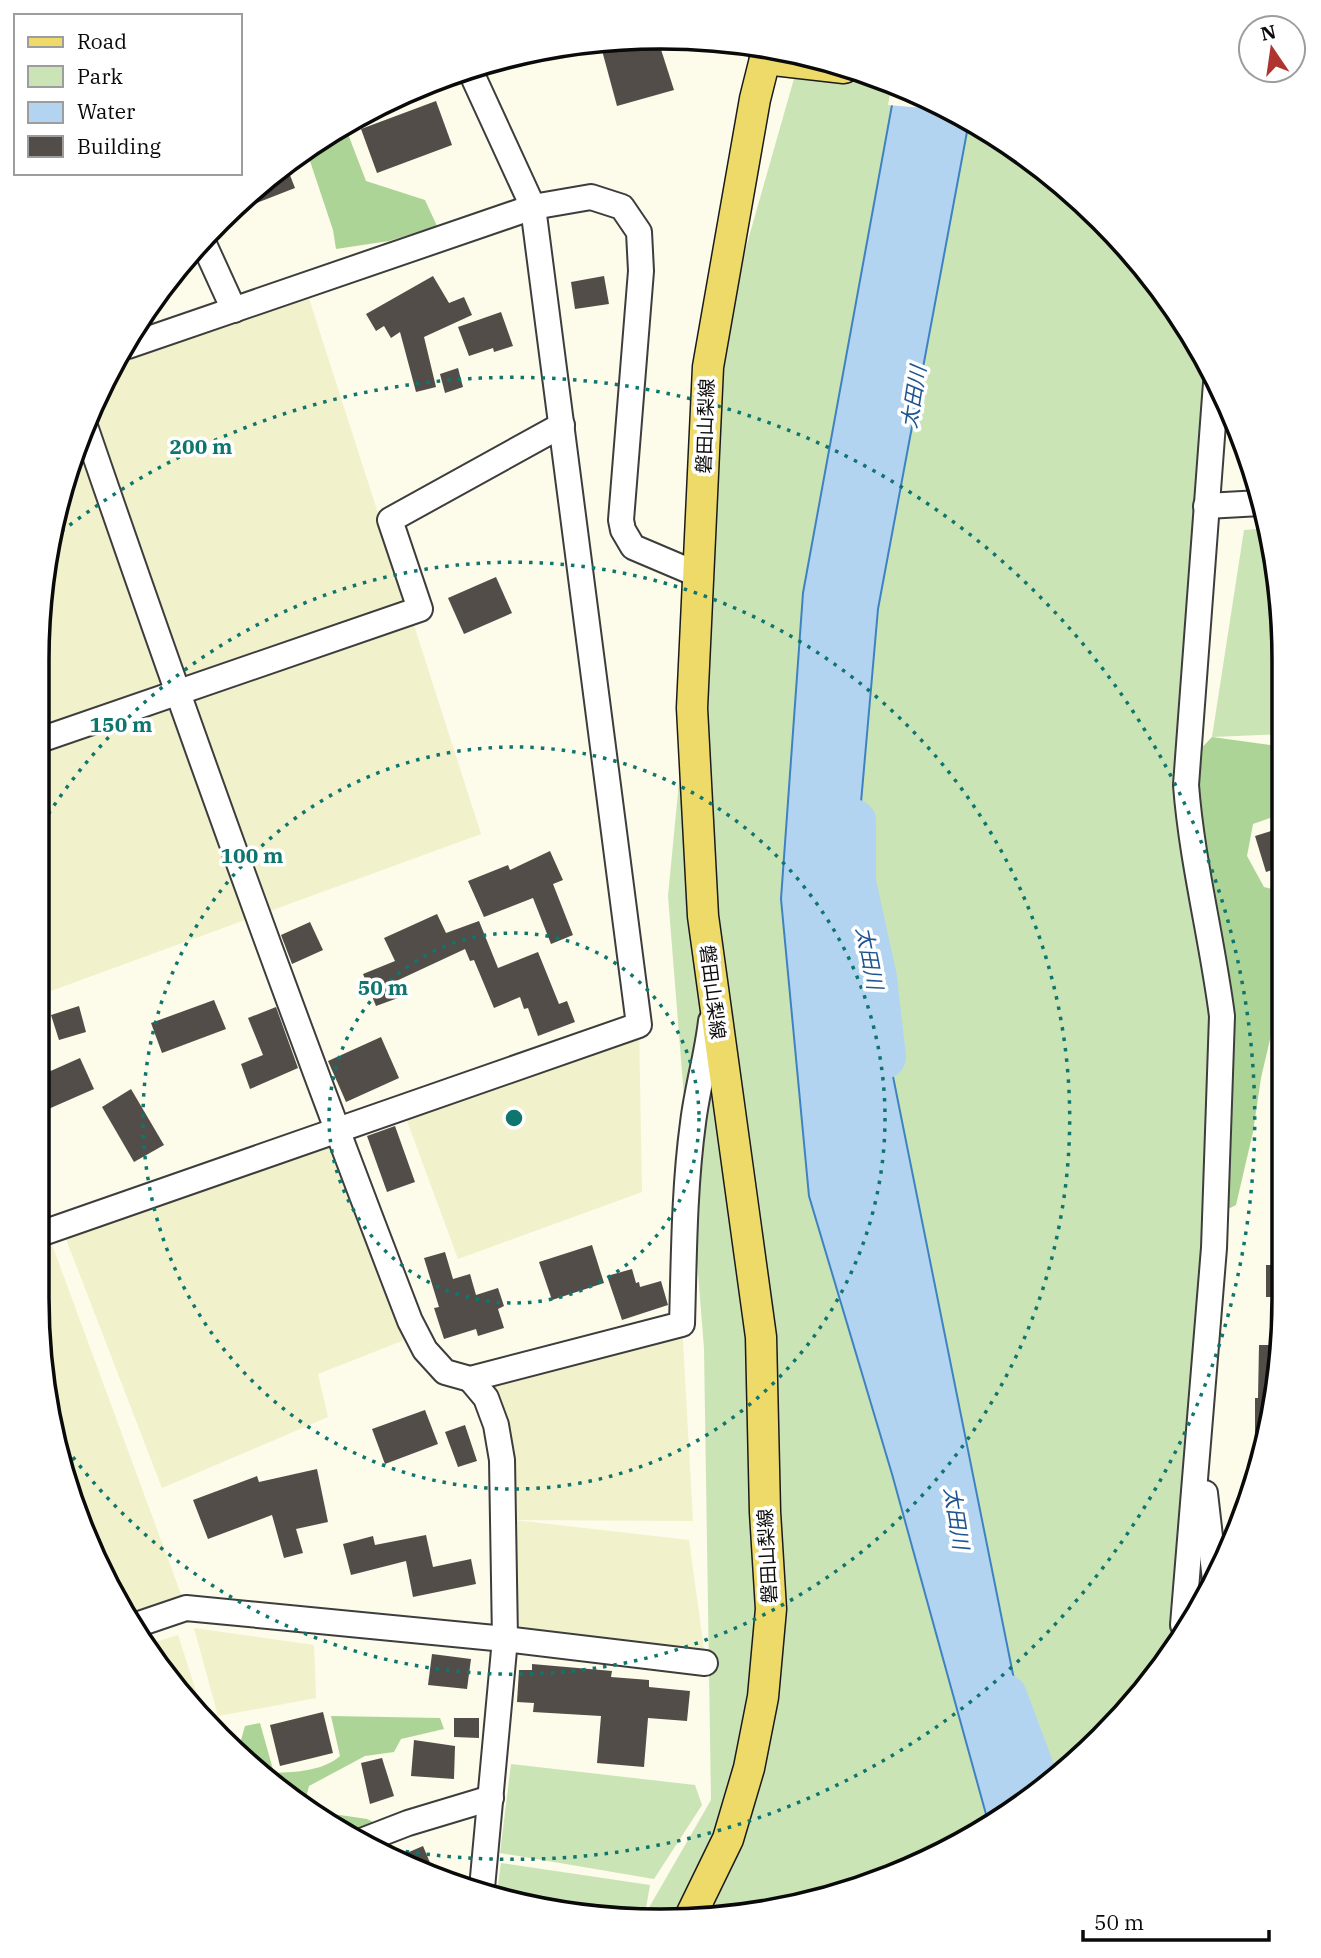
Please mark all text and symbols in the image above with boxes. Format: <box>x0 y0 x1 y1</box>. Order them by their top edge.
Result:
legend <box>14 14 242 175</box>
north arrow <box>1237 14 1307 84</box>
text: N <box>1258 19 1278 46</box>
text: Road <box>77 27 127 55</box>
text: Park <box>77 62 124 90</box>
text: Water <box>77 97 136 125</box>
text: Building <box>77 132 162 160</box>
water label: 太田川 <box>894 362 932 430</box>
street label: 磐田山梨線 <box>691 378 719 474</box>
text: 200 m <box>169 432 233 460</box>
text: 150 m <box>89 710 153 738</box>
text: 100 m <box>220 841 284 869</box>
water label: 太田川 <box>850 924 890 994</box>
street label: 磐田山梨線 <box>695 943 731 1041</box>
text: 50 m <box>358 973 408 1001</box>
centre of rings <box>502 1106 526 1130</box>
water label: 太田川 <box>938 1485 976 1553</box>
street label: 磐田山梨線 <box>753 1508 781 1604</box>
scale bar <box>1083 1898 1268 1942</box>
text: 50 m <box>1094 1908 1144 1936</box>

